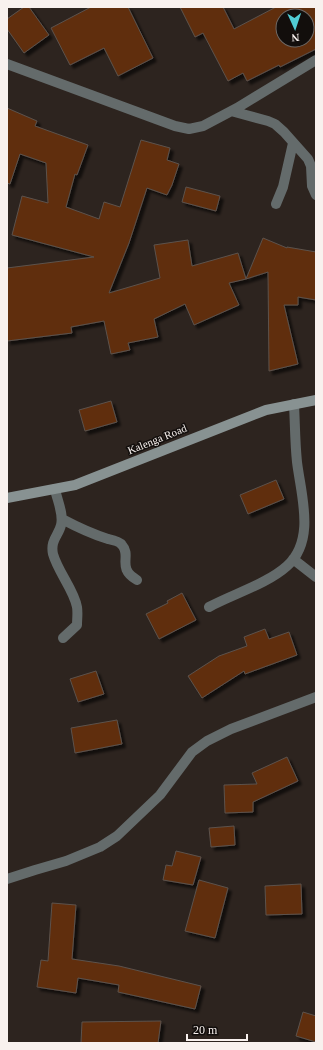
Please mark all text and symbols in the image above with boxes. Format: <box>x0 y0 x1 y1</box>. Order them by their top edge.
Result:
north arrow <box>275 8 315 48</box>
text: N <box>291 32 300 44</box>
street label: Kalenga Road <box>126 422 189 456</box>
scale bar <box>187 1016 247 1042</box>
text: 20 m <box>193 1023 218 1037</box>

